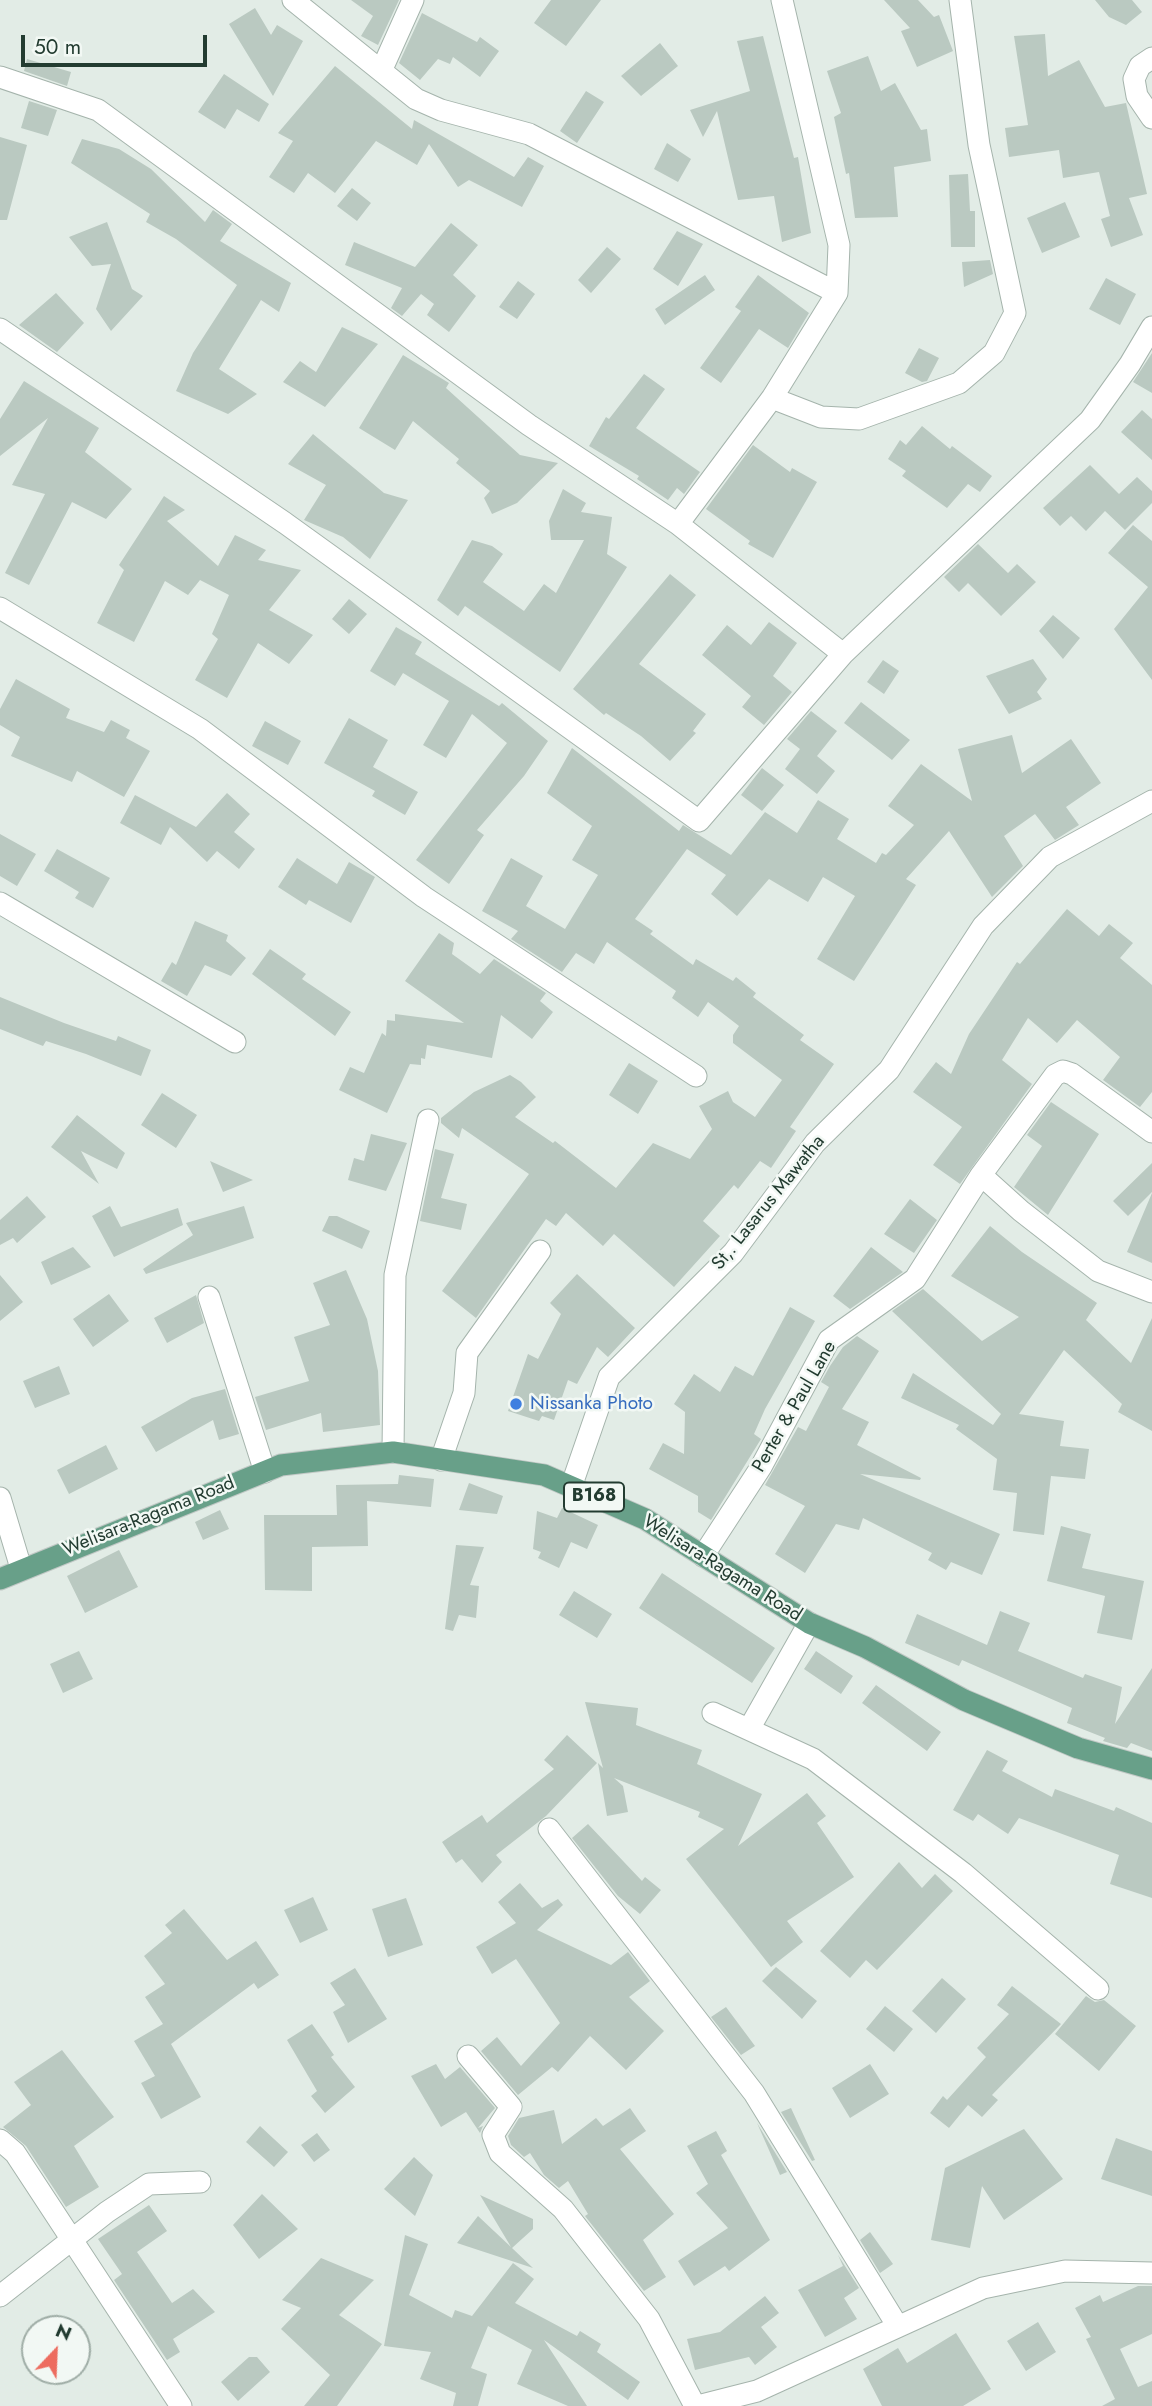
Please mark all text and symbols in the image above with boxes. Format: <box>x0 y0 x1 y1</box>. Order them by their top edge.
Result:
scale bar <box>24 21 210 65</box>
text: 50 m <box>34 32 81 62</box>
street label: St,. Lasarus Mawatha <box>708 1131 830 1275</box>
street label: Perter & Paul Lane <box>748 1337 842 1477</box>
place label: Nissanka Photo <box>530 1393 653 1415</box>
marker: Nissanka Photo <box>508 1396 524 1412</box>
street label: Welisara-Ragama Road <box>60 1472 238 1562</box>
road number: B168 <box>564 1482 624 1512</box>
street label: Welisara-Ragama Road <box>638 1511 806 1627</box>
north arrow <box>21 2315 91 2385</box>
text: N <box>51 2317 76 2347</box>

